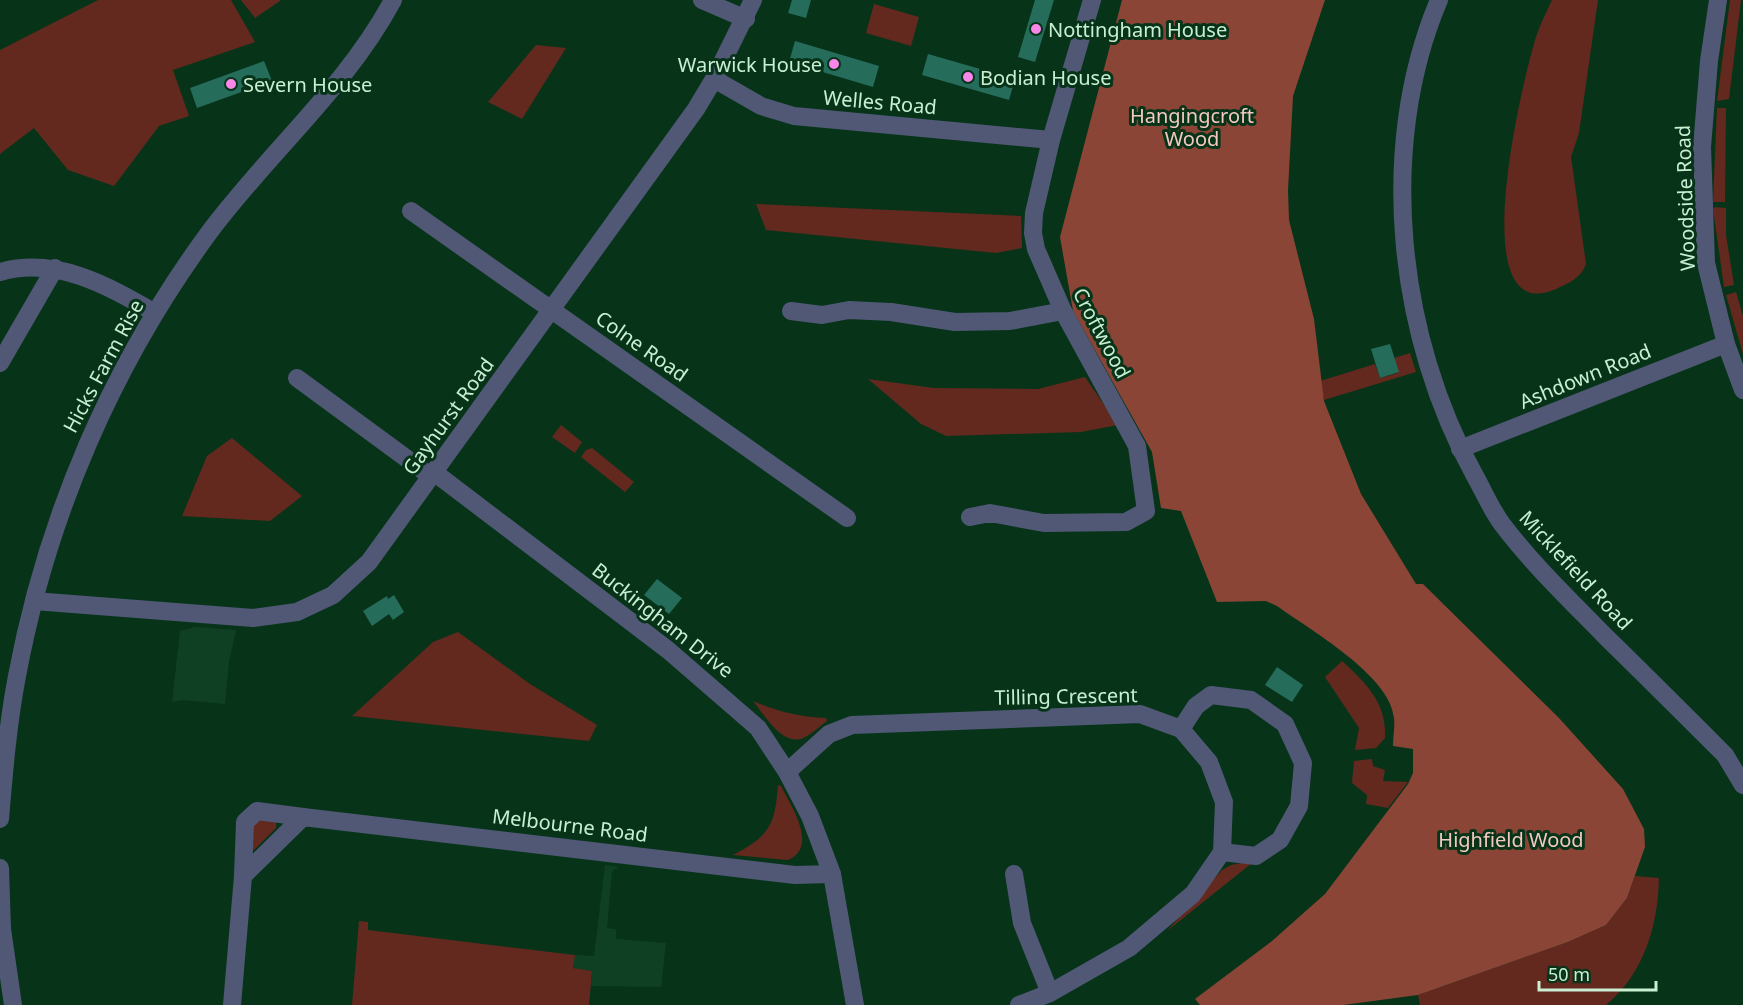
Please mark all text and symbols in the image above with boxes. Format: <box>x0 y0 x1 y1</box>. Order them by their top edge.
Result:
place label: Nottingham House <box>1048 16 1227 43</box>
marker: Nottingham House <box>1029 22 1043 36</box>
place label: Warwick House <box>678 51 822 78</box>
marker: Warwick House <box>827 57 841 71</box>
place label: Bodian House <box>980 64 1111 91</box>
marker: Bodian House <box>961 70 975 84</box>
place label: Severn House <box>243 71 372 98</box>
marker: Severn House <box>224 77 238 91</box>
street label: Welles Road <box>822 84 938 120</box>
park label: Hangingcroft Wood <box>1130 102 1254 152</box>
street label: Woodside Road <box>1669 124 1701 272</box>
street label: Croftwood <box>1067 283 1137 383</box>
street label: Hicks Farm Rise <box>57 295 149 437</box>
street label: Colne Road <box>591 304 693 388</box>
street label: Ashdown Road <box>1515 337 1655 415</box>
street label: Gayhurst Road <box>396 352 500 480</box>
street label: Micklefield Road <box>1514 504 1638 636</box>
street label: Buckingham Drive <box>587 556 739 684</box>
street label: Tilling Crescent <box>994 681 1138 711</box>
street label: Melbourne Road <box>491 802 649 848</box>
park label: Highfield Wood <box>1438 826 1584 853</box>
scale bar <box>1539 954 1656 992</box>
text: 50 m <box>1548 962 1590 986</box>

